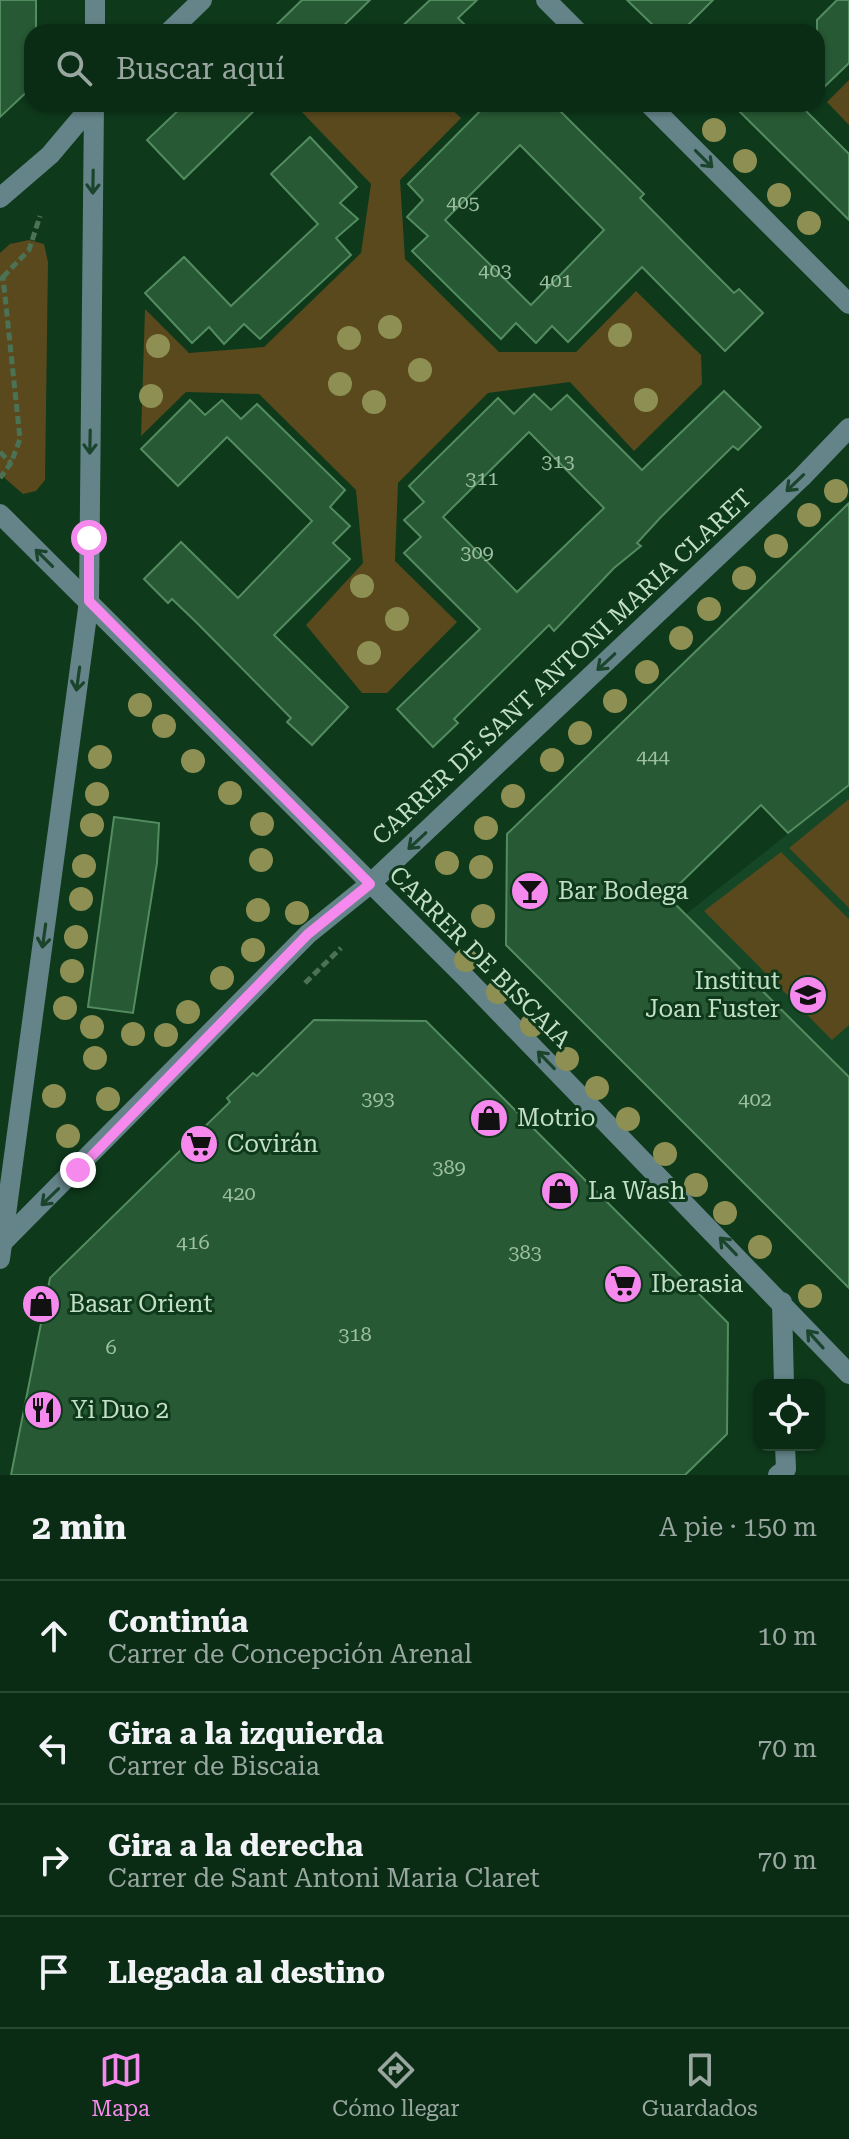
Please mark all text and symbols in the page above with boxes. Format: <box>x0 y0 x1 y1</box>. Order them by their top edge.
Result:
search box <box>24 24 825 112</box>
icon: search <box>52 46 96 90</box>
text: Buscar aquí <box>116 51 285 86</box>
one-way arrow <box>695 149 714 169</box>
one-way arrow <box>85 168 101 195</box>
house number: 405 <box>446 190 480 214</box>
house number: 403 <box>478 258 512 282</box>
house number: 401 <box>539 268 573 292</box>
one-way arrow <box>83 428 98 455</box>
house number: 313 <box>541 449 575 473</box>
house number: 311 <box>465 466 499 490</box>
one-way arrow <box>785 474 805 492</box>
street label: CARRER DE SANT ANTONI MARIA CLARET <box>367 483 757 851</box>
route start <box>71 520 107 556</box>
house number: 309 <box>460 540 494 564</box>
one-way arrow <box>35 549 54 568</box>
one-way arrow <box>596 652 616 671</box>
one-way arrow <box>70 666 85 691</box>
house number: 444 <box>636 744 671 768</box>
one-way arrow <box>407 831 427 849</box>
street label: CARRER DE BISCAIA <box>383 860 577 1054</box>
bar icon: Bar Bodega <box>509 870 551 912</box>
place label: Bar Bodega <box>558 877 689 905</box>
one-way arrow <box>36 923 51 949</box>
place label: Institut Joan Fuster <box>645 967 780 1023</box>
school or university icon: Institut Joan Fuster <box>787 974 829 1016</box>
one-way arrow <box>537 1051 556 1070</box>
house number: 393 <box>361 1086 395 1110</box>
house number: 402 <box>738 1087 772 1111</box>
shop icon: Motrio <box>468 1097 510 1139</box>
place label: Motrio <box>517 1104 596 1132</box>
supermarket icon: Covirán <box>178 1123 220 1165</box>
place label: Covirán <box>227 1130 318 1158</box>
route end <box>60 1152 96 1188</box>
house number: 389 <box>432 1155 466 1179</box>
shop icon: La Wash <box>539 1170 581 1212</box>
place label: La Wash <box>588 1177 685 1205</box>
house number: 420 <box>222 1181 256 1205</box>
one-way arrow <box>41 1187 60 1206</box>
house number: 416 <box>176 1230 210 1254</box>
one-way arrow <box>718 1236 737 1256</box>
house number: 383 <box>508 1240 542 1264</box>
supermarket icon: Iberasia <box>602 1263 644 1305</box>
place label: Iberasia <box>651 1270 743 1298</box>
shop icon: Basar Orient <box>20 1283 62 1325</box>
place label: Basar Orient <box>69 1290 212 1318</box>
house number: 318 <box>338 1322 372 1346</box>
one-way arrow <box>807 1329 825 1349</box>
house number: 6 <box>105 1335 117 1359</box>
map controls <box>753 1379 825 1451</box>
button: locate <box>753 1379 825 1451</box>
restaurant icon: Yi Duo 2 <box>22 1389 64 1431</box>
place label: Yi Duo 2 <box>71 1396 169 1424</box>
text: 2 min <box>32 1507 127 1547</box>
text: A pie · 150 m <box>659 1512 817 1542</box>
text: Continúa <box>108 1604 248 1639</box>
icon: ahead <box>32 1614 76 1658</box>
text: 10 m <box>758 1621 817 1651</box>
text: Carrer de Concepción Arenal <box>108 1639 472 1669</box>
text: Gira a la izquierda <box>108 1716 384 1751</box>
icon: left <box>32 1726 76 1770</box>
text: 70 m <box>758 1733 817 1763</box>
text: Carrer de Biscaia <box>108 1751 320 1781</box>
text: Gira a la derecha <box>108 1828 363 1863</box>
icon: right <box>32 1838 76 1882</box>
text: 70 m <box>758 1845 817 1875</box>
text: Carrer de Sant Antoni Maria Claret <box>108 1863 540 1893</box>
icon: arrive <box>32 1950 76 1994</box>
text: Llegada al destino <box>108 1955 385 1990</box>
tab: Mapa <box>91 2048 150 2121</box>
tab: Cómo llegar <box>332 2048 459 2121</box>
tab: Guardados <box>642 2048 758 2121</box>

